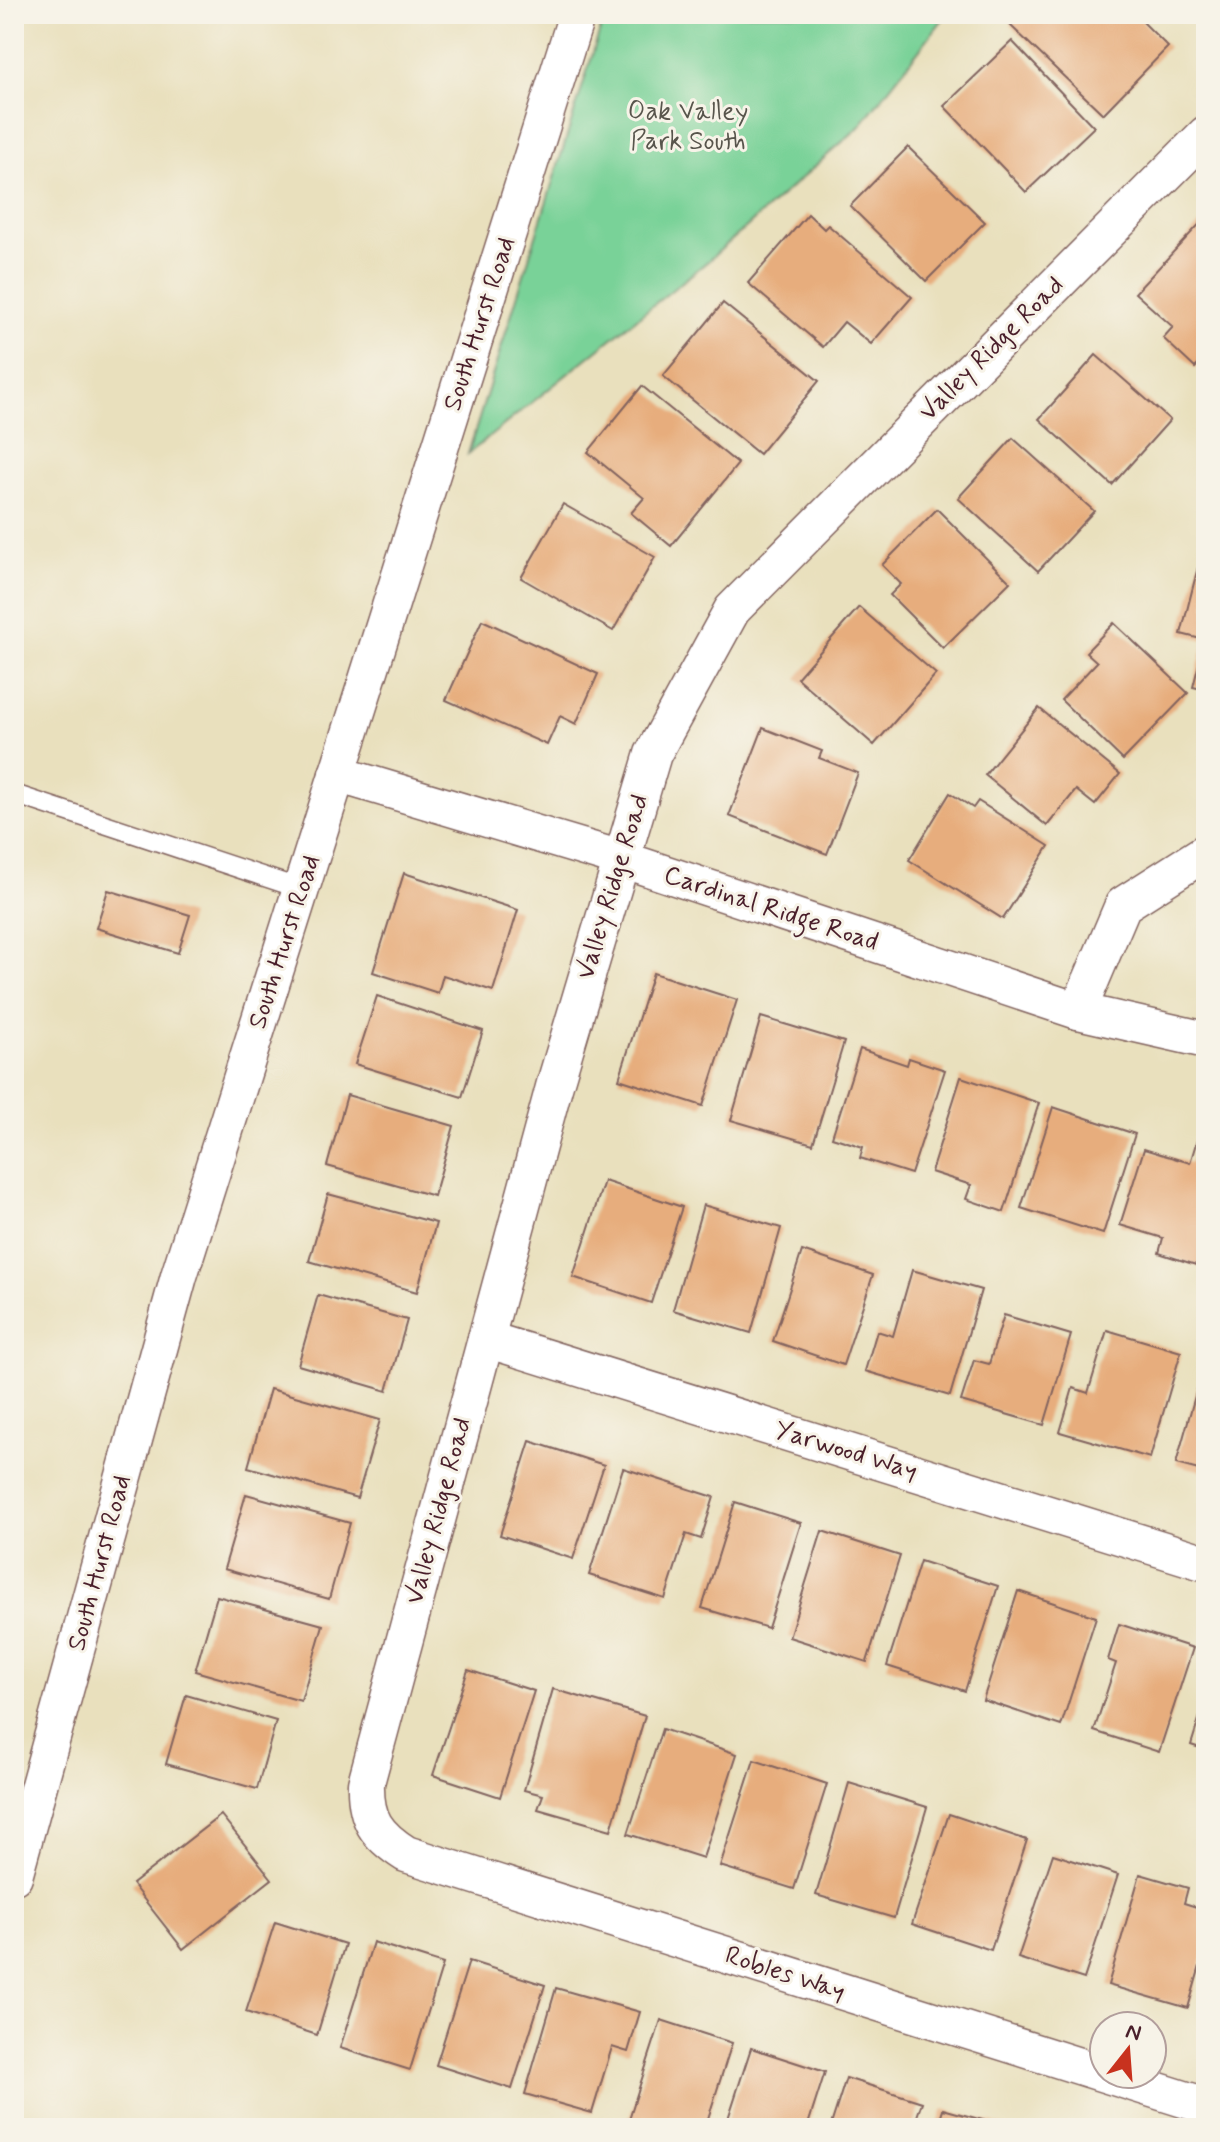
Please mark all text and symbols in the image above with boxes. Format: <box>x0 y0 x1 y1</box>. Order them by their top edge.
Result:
park label: Oak Valley Park South <box>628 95 748 159</box>
street label: South Hurst Road <box>436 233 524 415</box>
street label: Valley Ridge Road <box>912 269 1072 429</box>
street label: Valley Ridge Road <box>569 790 657 984</box>
street label: South Hurst Road <box>241 851 329 1033</box>
street label: Cardinal Ridge Road <box>659 858 883 963</box>
street label: Yarwood Way <box>771 1413 921 1489</box>
street label: Valley Ridge Road <box>398 1414 480 1608</box>
street label: South Hurst Road <box>60 1471 140 1655</box>
street label: Robles Way <box>721 1939 849 2009</box>
north arrow <box>1088 2010 1168 2090</box>
text: N <box>1122 2017 1144 2048</box>

